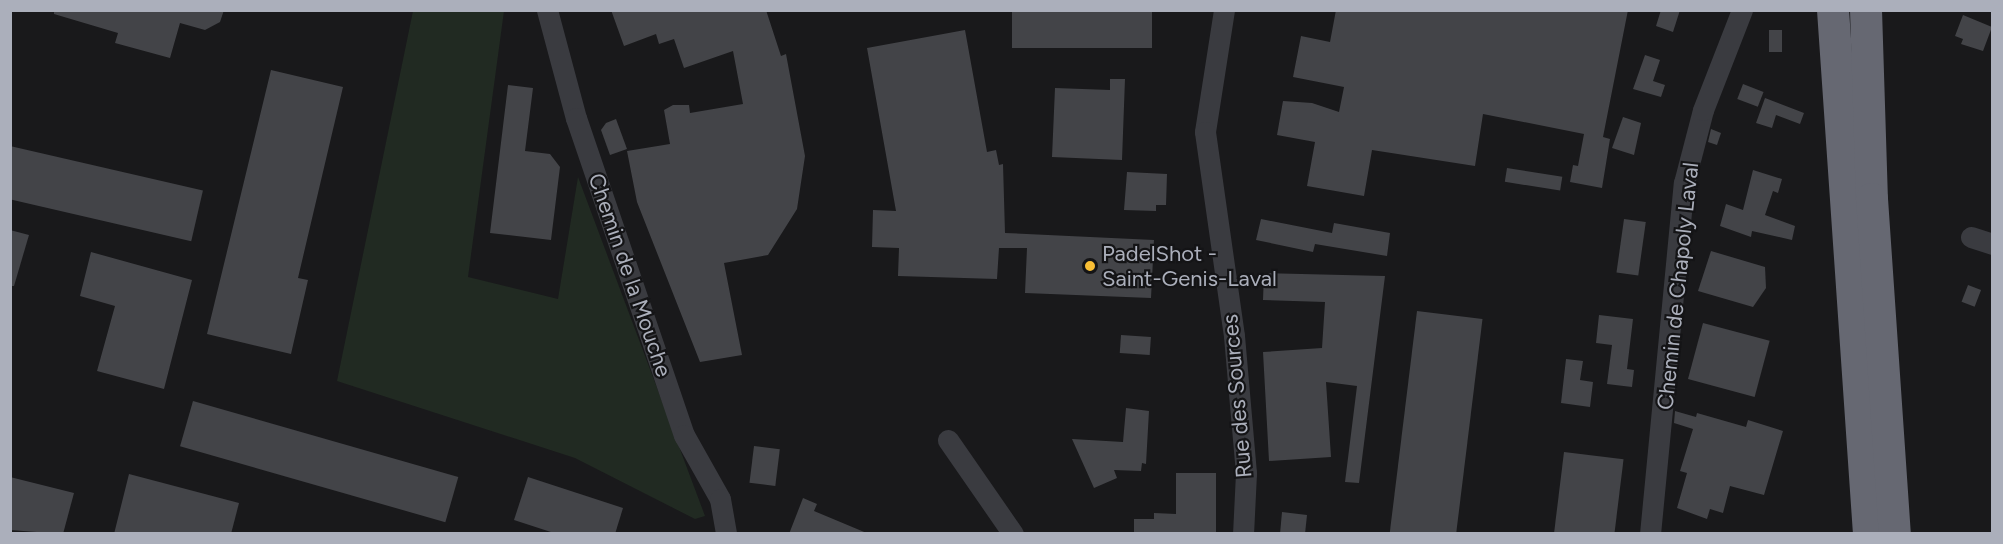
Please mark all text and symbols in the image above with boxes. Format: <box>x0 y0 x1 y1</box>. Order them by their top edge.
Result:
street label: Chemin de Chapoly Laval <box>1652 161 1704 411</box>
street label: Chemin de la Mouche <box>583 170 677 380</box>
place label: PadelShot - Saint-Genis-Laval <box>1102 240 1277 292</box>
marker: PadelShot - Saint-Genis-Laval <box>1083 259 1097 273</box>
street label: Rue des Sources <box>1217 313 1257 479</box>

